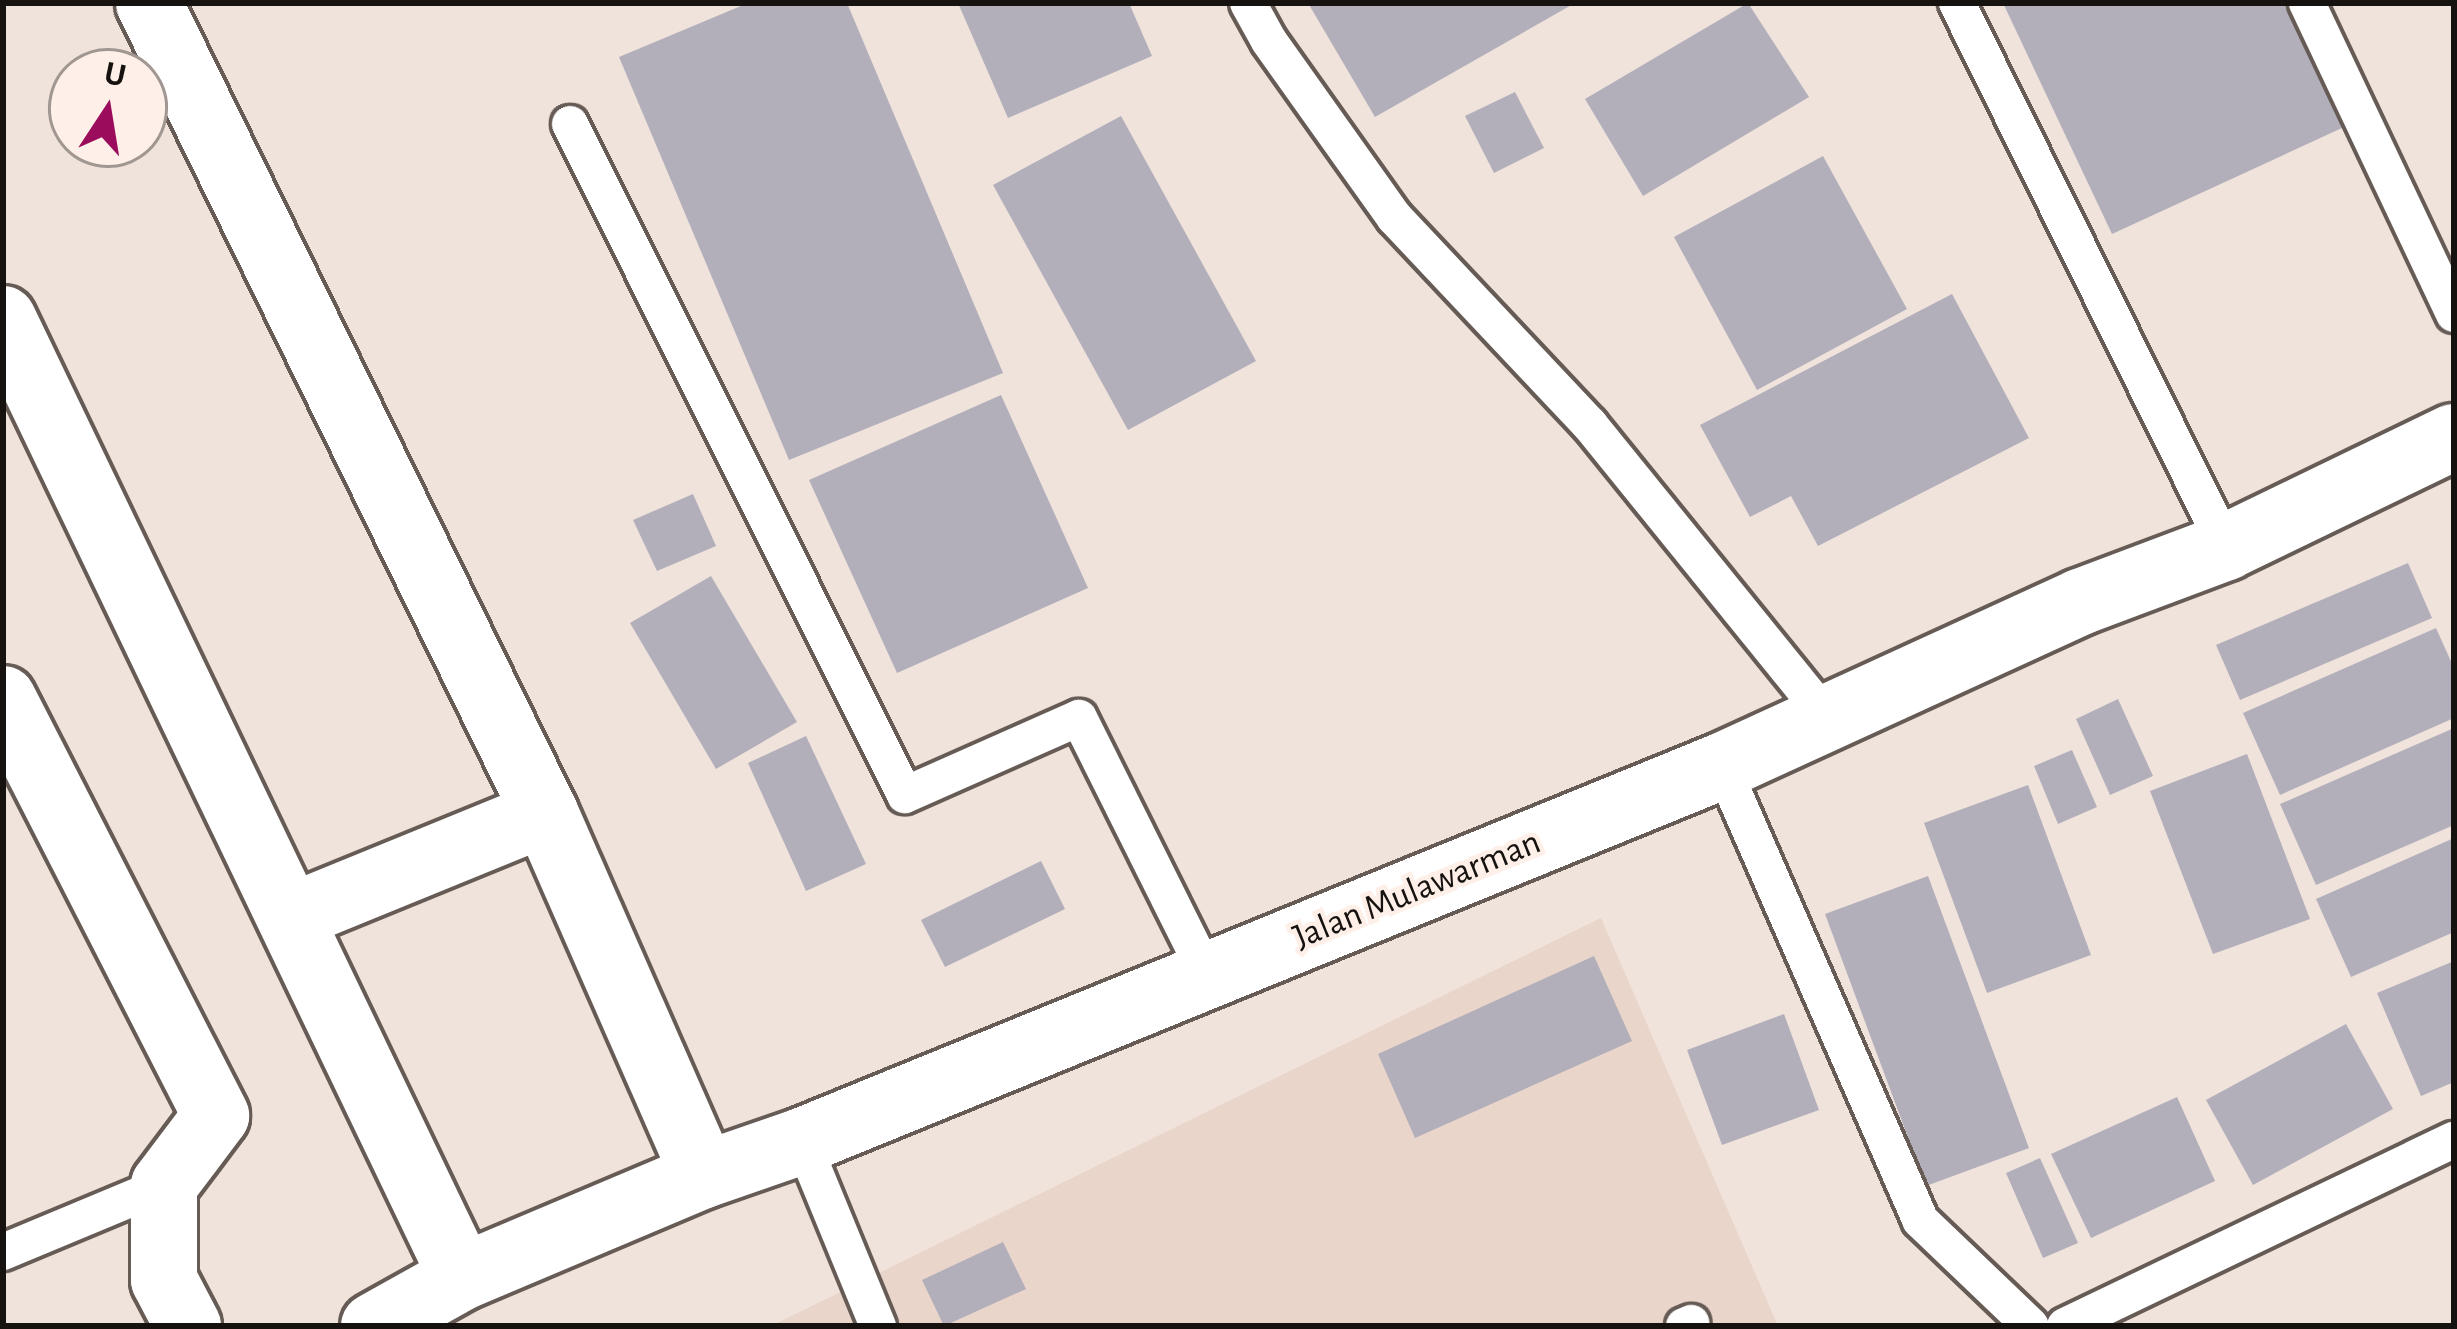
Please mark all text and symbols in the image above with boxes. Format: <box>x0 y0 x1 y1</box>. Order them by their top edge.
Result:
north arrow <box>48 48 168 168</box>
text: U <box>101 57 129 94</box>
street label: Jalan Mulawarman <box>1287 821 1547 959</box>

